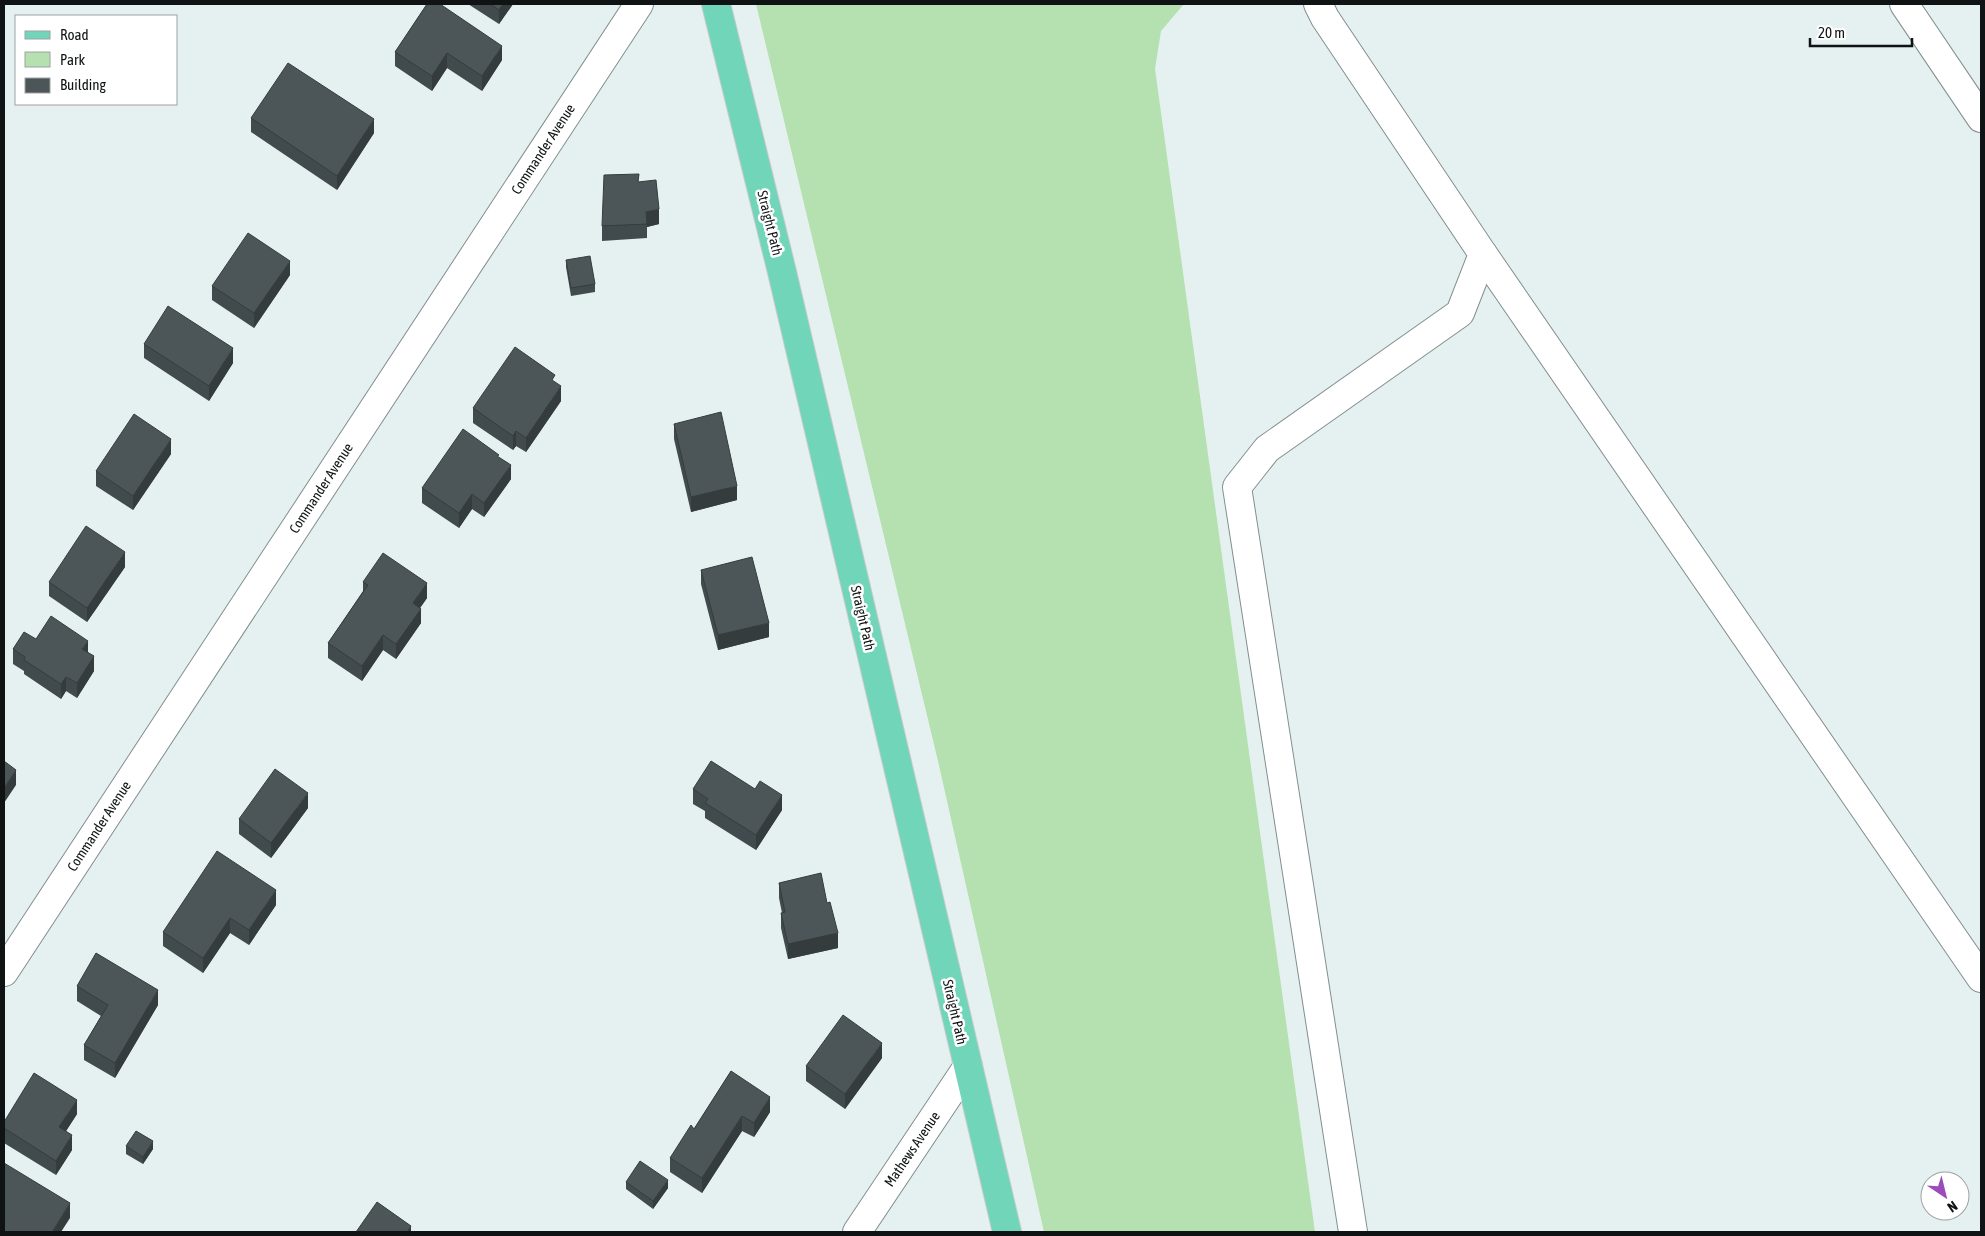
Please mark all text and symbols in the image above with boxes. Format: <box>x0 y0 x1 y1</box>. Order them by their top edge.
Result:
legend <box>15 15 178 105</box>
scale bar <box>1810 15 1912 47</box>
text: 20 m <box>1818 24 1845 41</box>
text: Road <box>60 26 89 43</box>
text: Park <box>60 51 85 68</box>
text: Building <box>60 76 106 93</box>
street label: Commander Avenue <box>508 101 578 197</box>
street label: Straight Path <box>754 189 786 257</box>
street label: Commander Avenue <box>286 440 356 536</box>
street label: Straight Path <box>848 584 878 652</box>
street label: Commander Avenue <box>64 778 134 874</box>
street label: Straight Path <box>940 978 970 1046</box>
street label: Mathews Avenue <box>881 1109 943 1189</box>
north arrow <box>1920 1171 1970 1221</box>
text: N <box>1944 1198 1960 1216</box>

